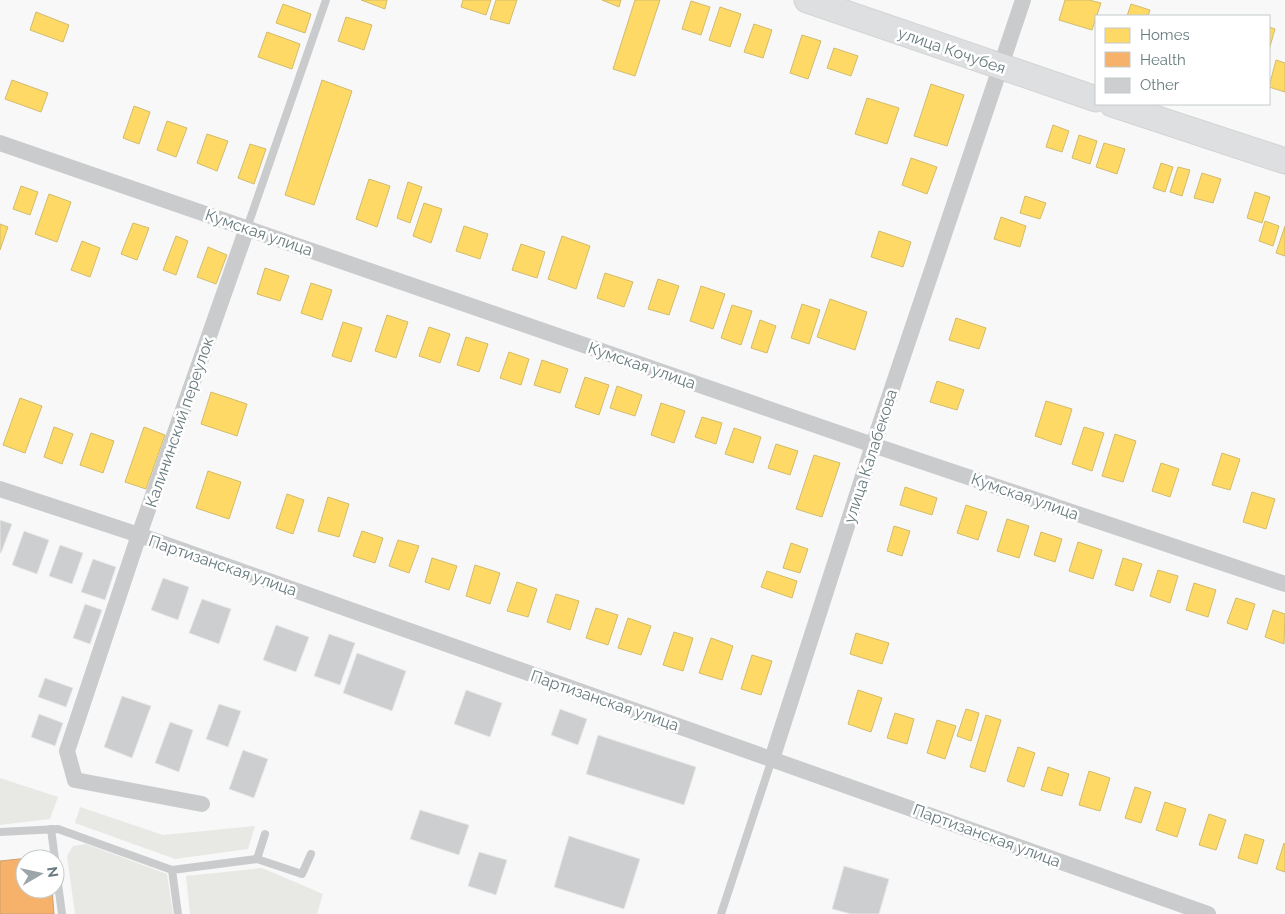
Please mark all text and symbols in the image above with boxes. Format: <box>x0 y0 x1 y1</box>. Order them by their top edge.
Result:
legend <box>1095 15 1270 105</box>
street label: улица Кочубея <box>895 23 1008 78</box>
text: Homes <box>1140 26 1190 44</box>
text: Health <box>1140 51 1186 69</box>
text: Other <box>1140 76 1180 94</box>
street label: Кумская улица <box>203 205 315 260</box>
street label: Калининский переулок <box>141 334 218 510</box>
street label: Кумская улица <box>586 338 698 393</box>
street label: улица Калабекова <box>840 387 901 526</box>
street label: Кумская улица <box>969 469 1081 524</box>
street label: Партизанская улица <box>146 531 299 600</box>
street label: Партизанская улица <box>528 666 681 735</box>
street label: Партизанская улица <box>910 800 1063 871</box>
north arrow <box>15 849 65 899</box>
text: N <box>44 865 62 878</box>

